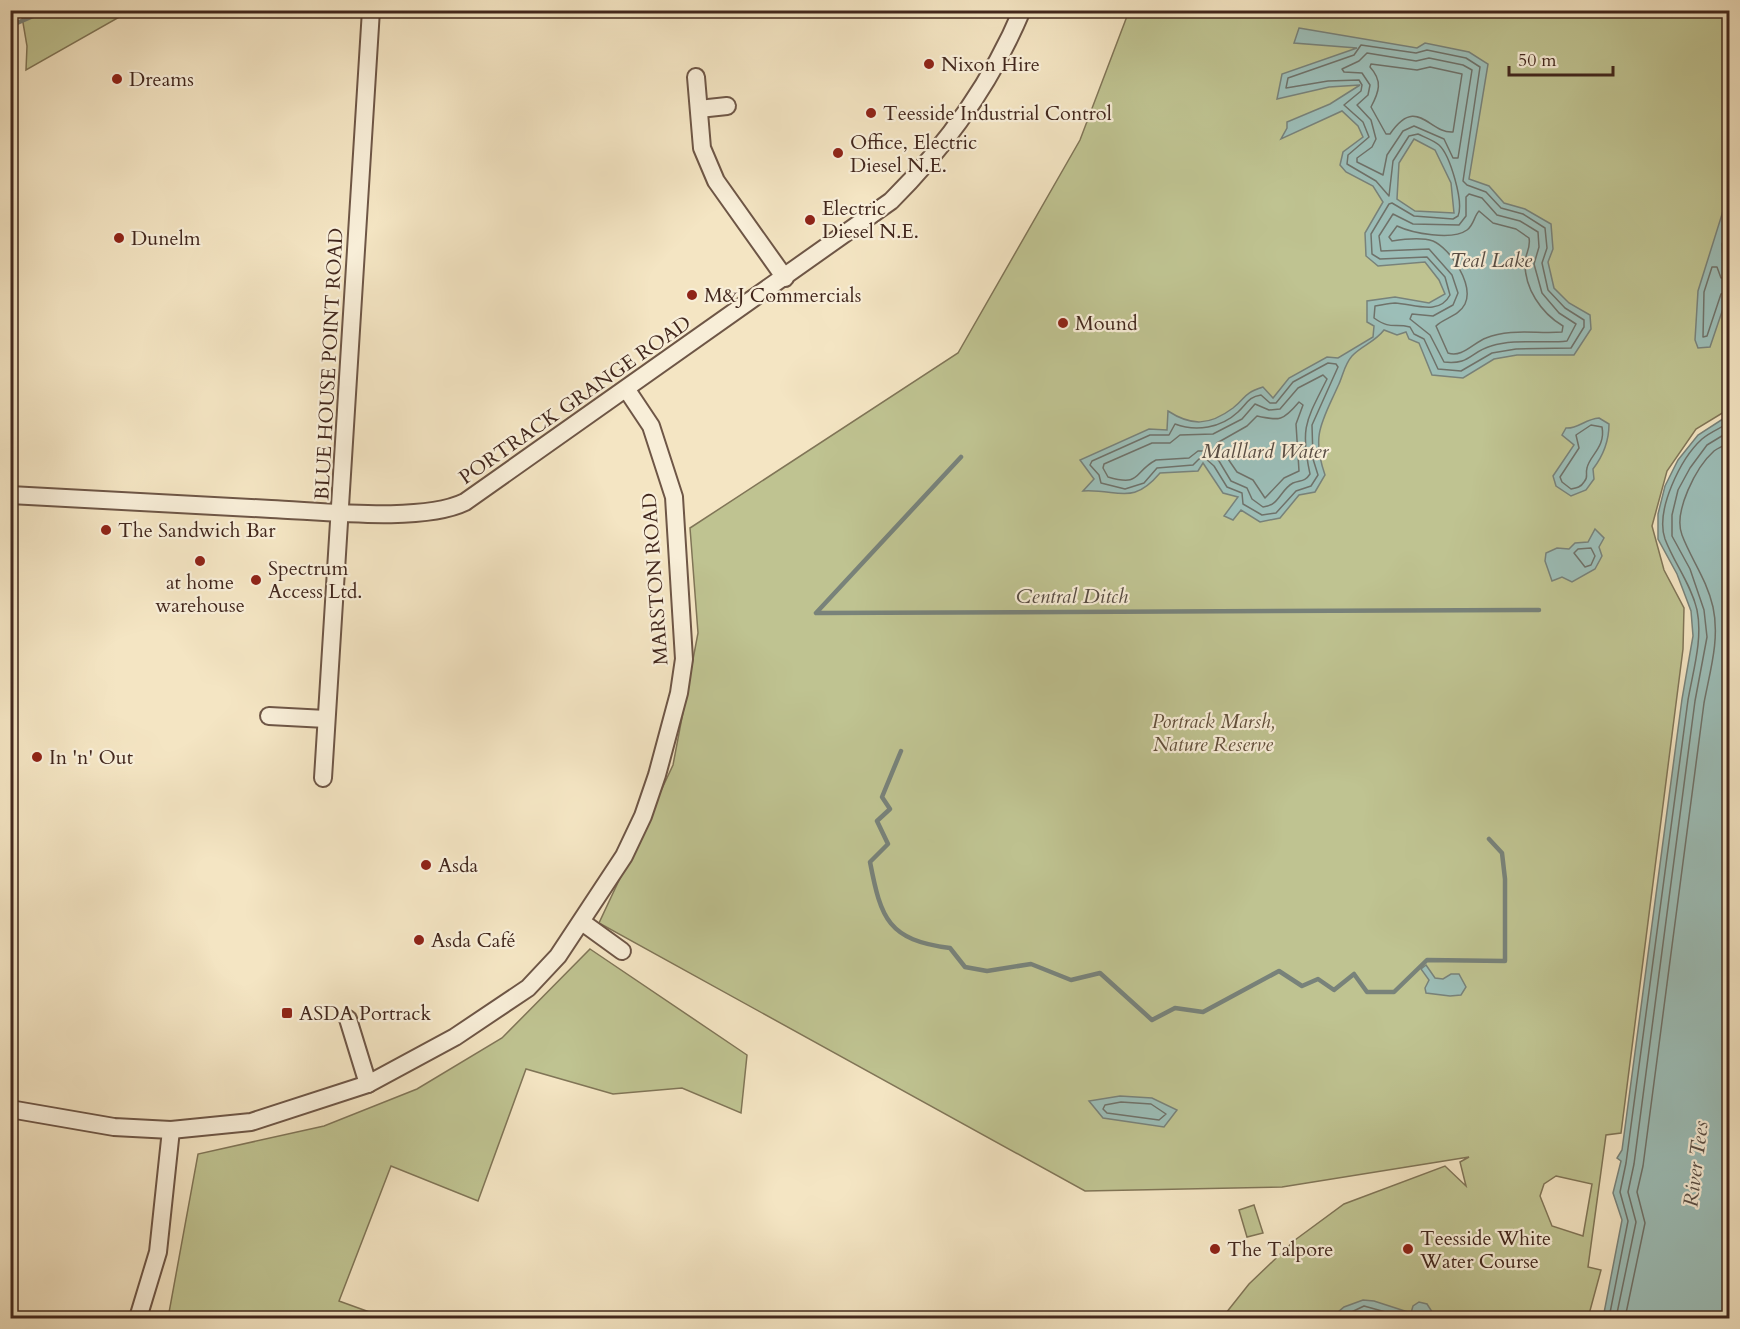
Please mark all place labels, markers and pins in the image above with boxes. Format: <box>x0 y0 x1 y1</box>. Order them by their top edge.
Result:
place label: Nixon Hire <box>941 51 1040 78</box>
marker: Nixon Hire <box>922 57 936 71</box>
place label: Dreams <box>129 66 194 93</box>
marker: Dreams <box>110 72 124 86</box>
place label: Teesside Industrial Control <box>883 100 1112 127</box>
marker: Teesside Industrial Control <box>864 106 878 120</box>
place label: Office, Electric Diesel N.E. <box>850 129 977 179</box>
marker: Office, Electric Diesel N.E. <box>831 146 845 160</box>
place label: Electric Diesel N.E. <box>822 195 919 245</box>
marker: Electric Diesel N.E. <box>803 213 817 227</box>
place label: Dunelm <box>131 225 201 252</box>
marker: Dunelm <box>112 231 126 245</box>
place label: M&J Commercials <box>704 282 861 309</box>
marker: M&J Commercials <box>685 288 699 302</box>
place label: Mound <box>1075 310 1138 337</box>
marker: Mound <box>1056 316 1070 330</box>
place label: The Sandwich Bar <box>118 517 276 544</box>
marker: The Sandwich Bar <box>99 523 113 537</box>
marker: at home warehouse <box>193 554 207 568</box>
place label: Spectrum Access Ltd. <box>268 555 362 605</box>
place label: at home warehouse <box>155 569 245 619</box>
marker: Spectrum Access Ltd. <box>249 573 263 587</box>
place label: In 'n' Out <box>49 744 134 771</box>
marker: In 'n' Out <box>30 750 44 764</box>
place label: Asda <box>438 852 479 879</box>
marker: Asda <box>419 858 433 872</box>
place label: Asda Café <box>431 927 516 954</box>
marker: Asda Café <box>412 933 426 947</box>
place label: ASDA Portrack <box>299 1000 431 1027</box>
marker: ASDA Portrack <box>280 1006 294 1020</box>
place label: Teesside White Water Course <box>1419 1225 1551 1275</box>
place label: The Talpore <box>1227 1236 1333 1263</box>
marker: The Talpore <box>1208 1242 1222 1256</box>
marker: Teesside White Water Course <box>1401 1242 1415 1256</box>

